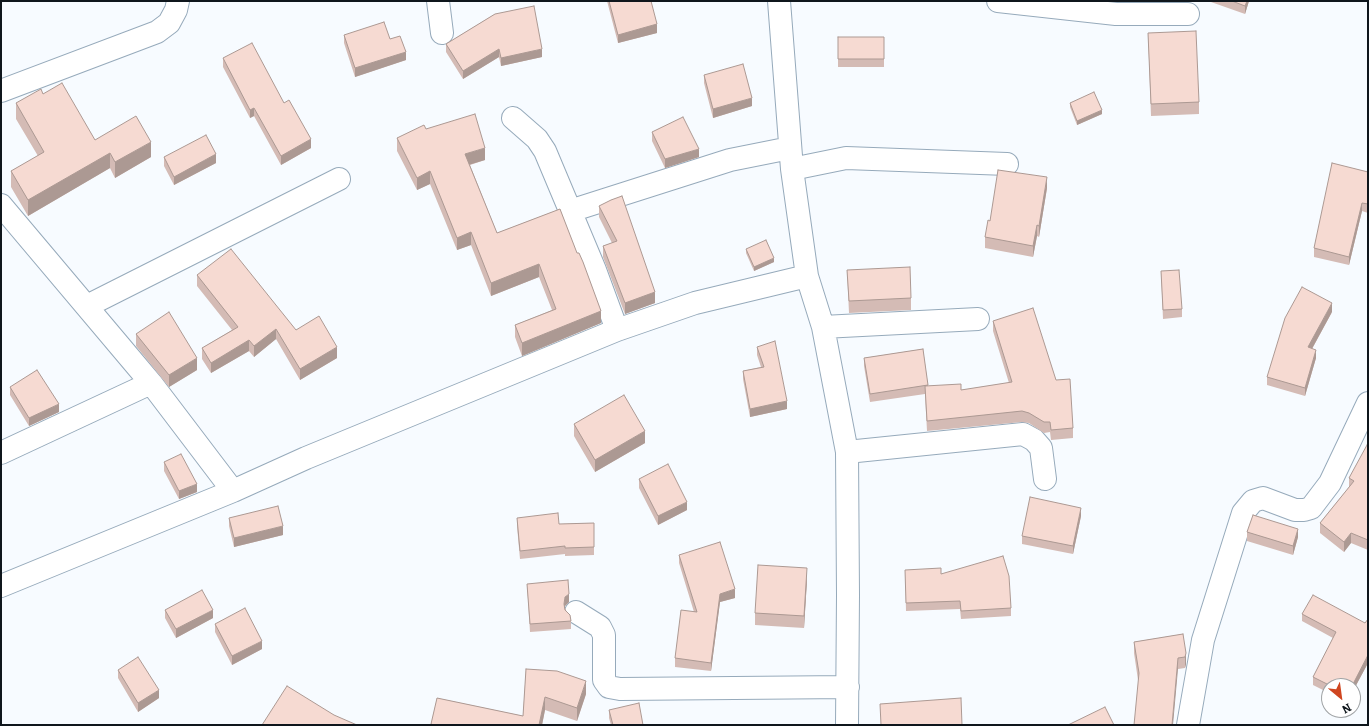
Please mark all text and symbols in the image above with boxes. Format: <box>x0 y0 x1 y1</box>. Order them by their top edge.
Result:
north arrow <box>1321 678 1361 718</box>
text: N <box>1340 700 1353 716</box>

